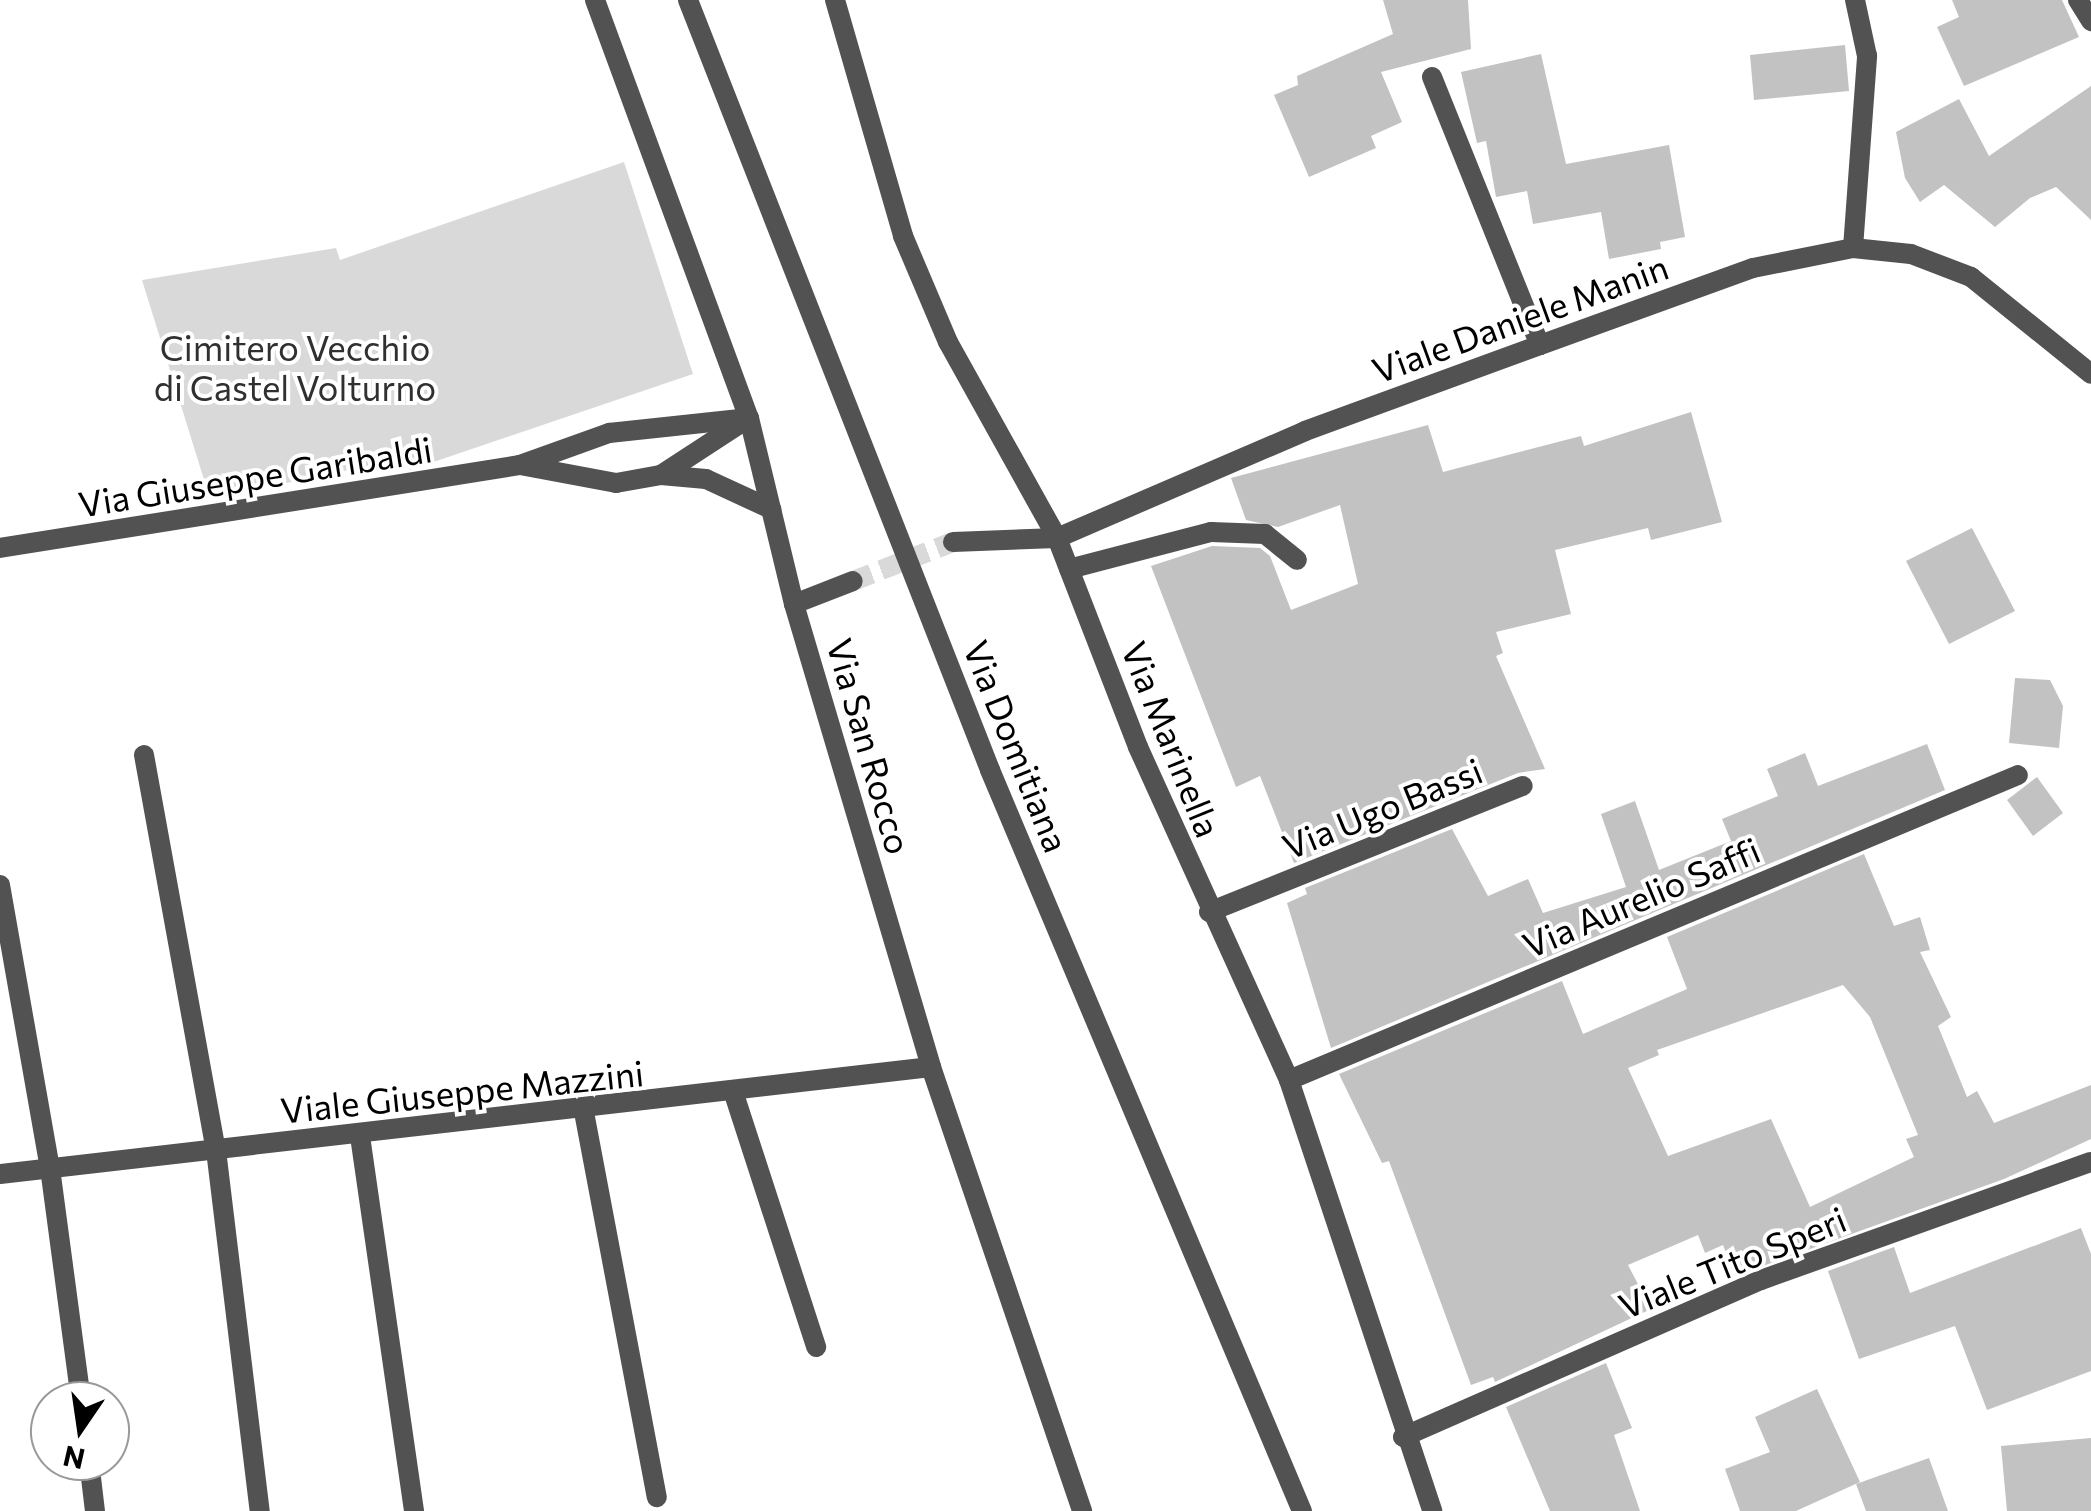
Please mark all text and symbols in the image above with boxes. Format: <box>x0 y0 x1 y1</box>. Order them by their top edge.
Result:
street label: Viale Daniele Manin <box>1366 245 1674 391</box>
park label: Cimitero Vecchio di Castel Volturno <box>154 326 436 408</box>
street label: Via Giuseppe Garibaldi <box>75 427 435 525</box>
street label: Via San Rocco <box>819 633 921 859</box>
street label: Via Domitiana <box>956 634 1078 858</box>
street label: Via Marinella <box>1114 635 1230 843</box>
street label: Via Ugo Bassi <box>1276 749 1488 867</box>
street label: Via Aurelio Saffi <box>1516 828 1766 966</box>
street label: Viale Giuseppe Mazzini <box>278 1051 646 1131</box>
street label: Viale Tito Speri <box>1612 1197 1852 1327</box>
north arrow <box>30 1381 130 1481</box>
text: N <box>60 1439 88 1477</box>

